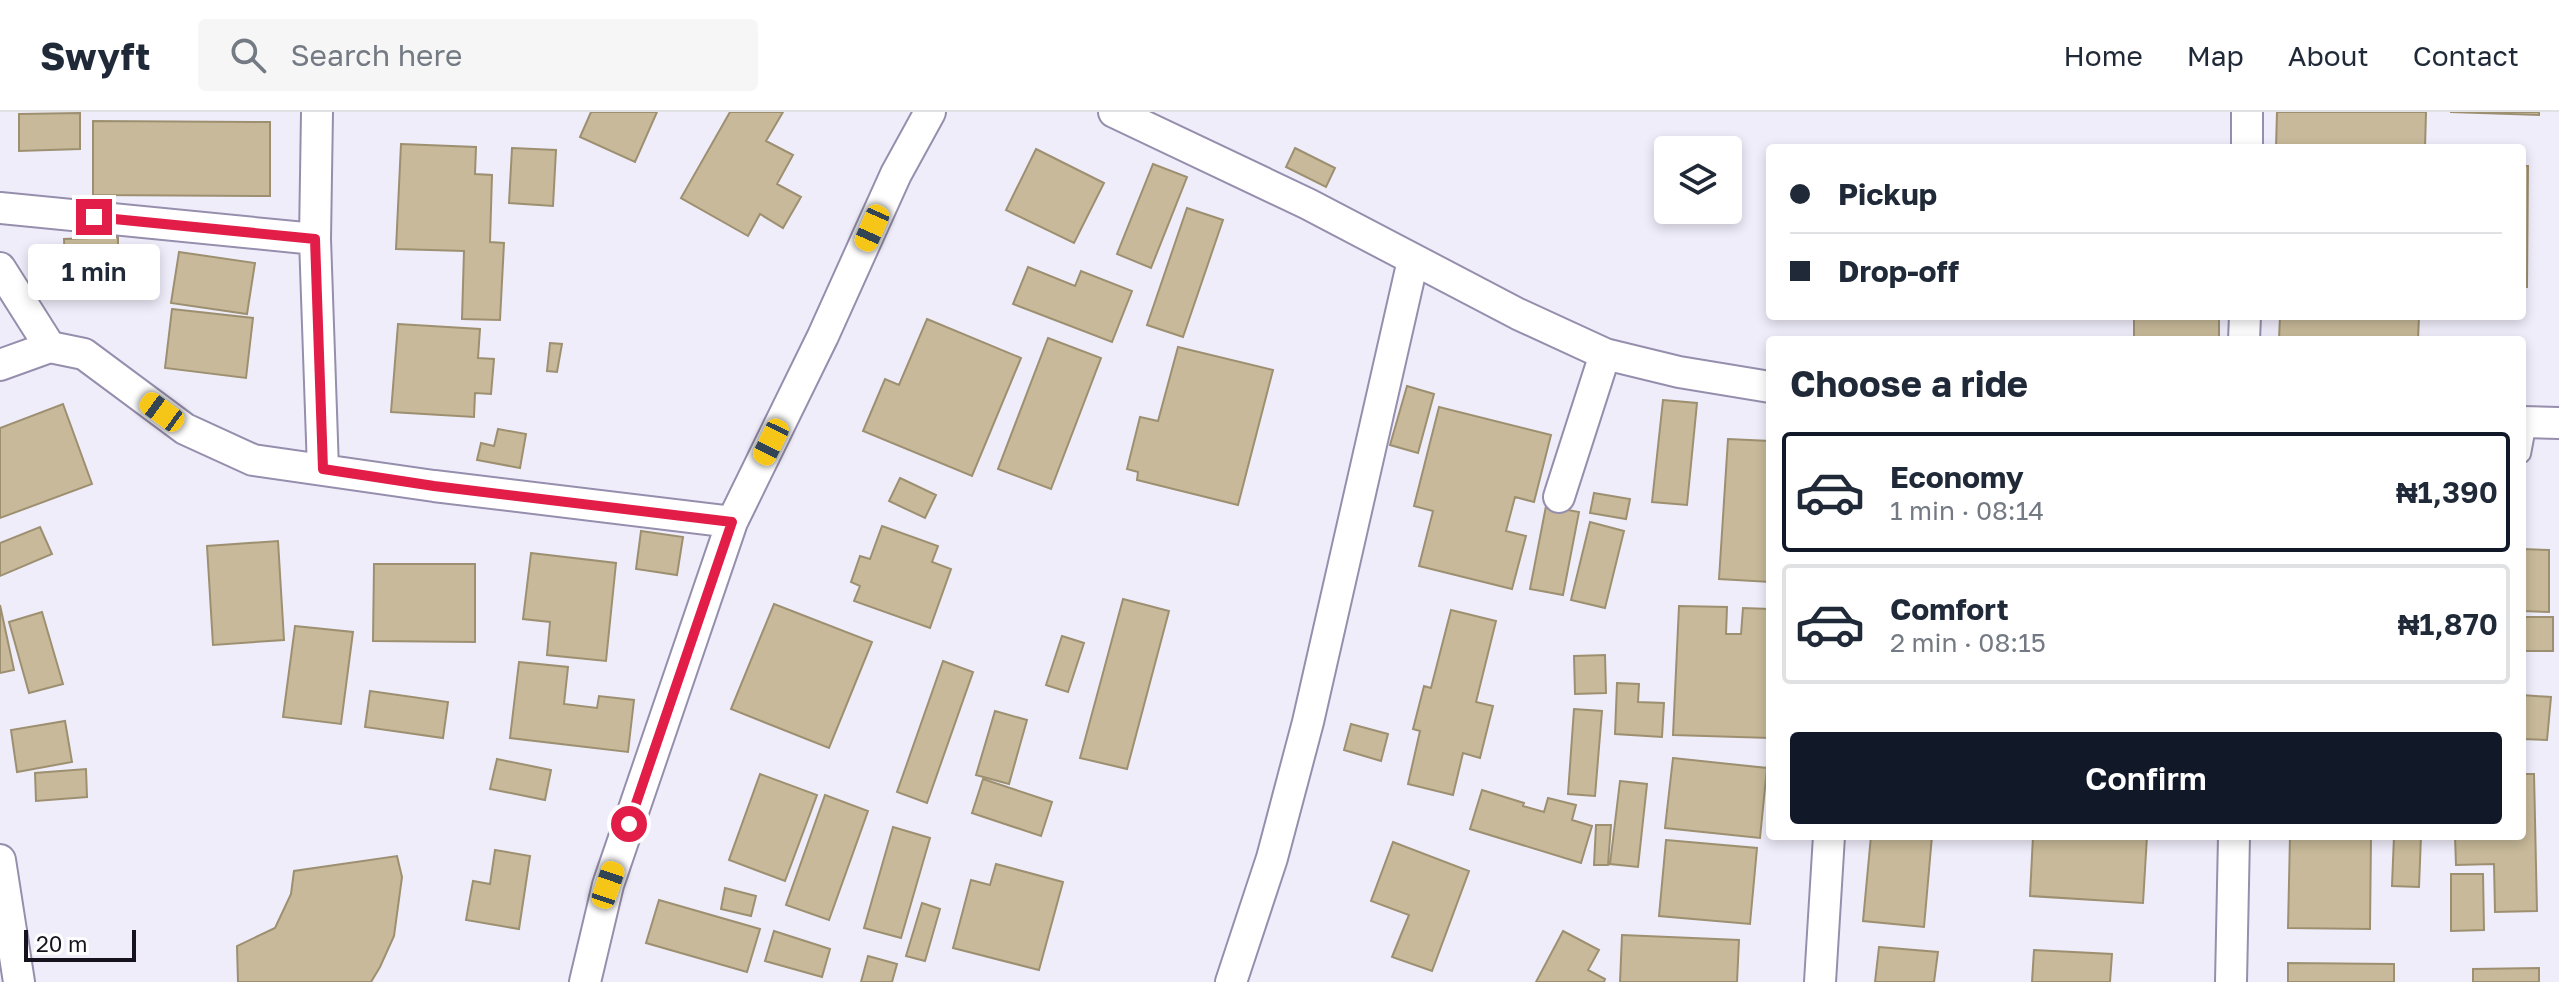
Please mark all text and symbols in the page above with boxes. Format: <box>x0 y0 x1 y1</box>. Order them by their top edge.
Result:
search box <box>198 19 758 91</box>
text: Swyft <box>40 33 150 78</box>
icon: search <box>226 33 270 77</box>
text: Search here <box>290 37 462 73</box>
text: Home <box>2064 39 2143 72</box>
text: Map <box>2187 39 2244 72</box>
text: About <box>2288 39 2369 72</box>
text: Contact <box>2413 39 2519 72</box>
map controls <box>1654 136 1742 224</box>
button: layers <box>1654 136 1742 224</box>
text: Pickup <box>1838 176 1937 212</box>
route end <box>76 199 112 235</box>
car <box>851 201 893 255</box>
callout: 1 min <box>28 245 160 301</box>
text: Drop-off <box>1838 253 1959 289</box>
text: 1 min <box>61 256 127 287</box>
text: Choose a ride <box>1790 362 2028 405</box>
car <box>136 388 188 436</box>
car <box>750 415 792 469</box>
icon: car <box>1794 456 1866 528</box>
text: Economy <box>1890 459 2024 495</box>
text: ₦1,390 <box>2396 474 2498 510</box>
text: 1 min · 08:14 <box>1890 495 2044 526</box>
icon: car <box>1794 588 1866 660</box>
text: Comfort <box>1890 591 2009 627</box>
text: ₦1,870 <box>2398 606 2498 642</box>
text: 2 min · 08:15 <box>1890 627 2046 658</box>
button: Confirm <box>1790 732 2502 824</box>
route start <box>611 806 647 842</box>
car <box>589 858 627 912</box>
scale bar <box>24 926 136 962</box>
text: 20 m <box>36 930 87 957</box>

